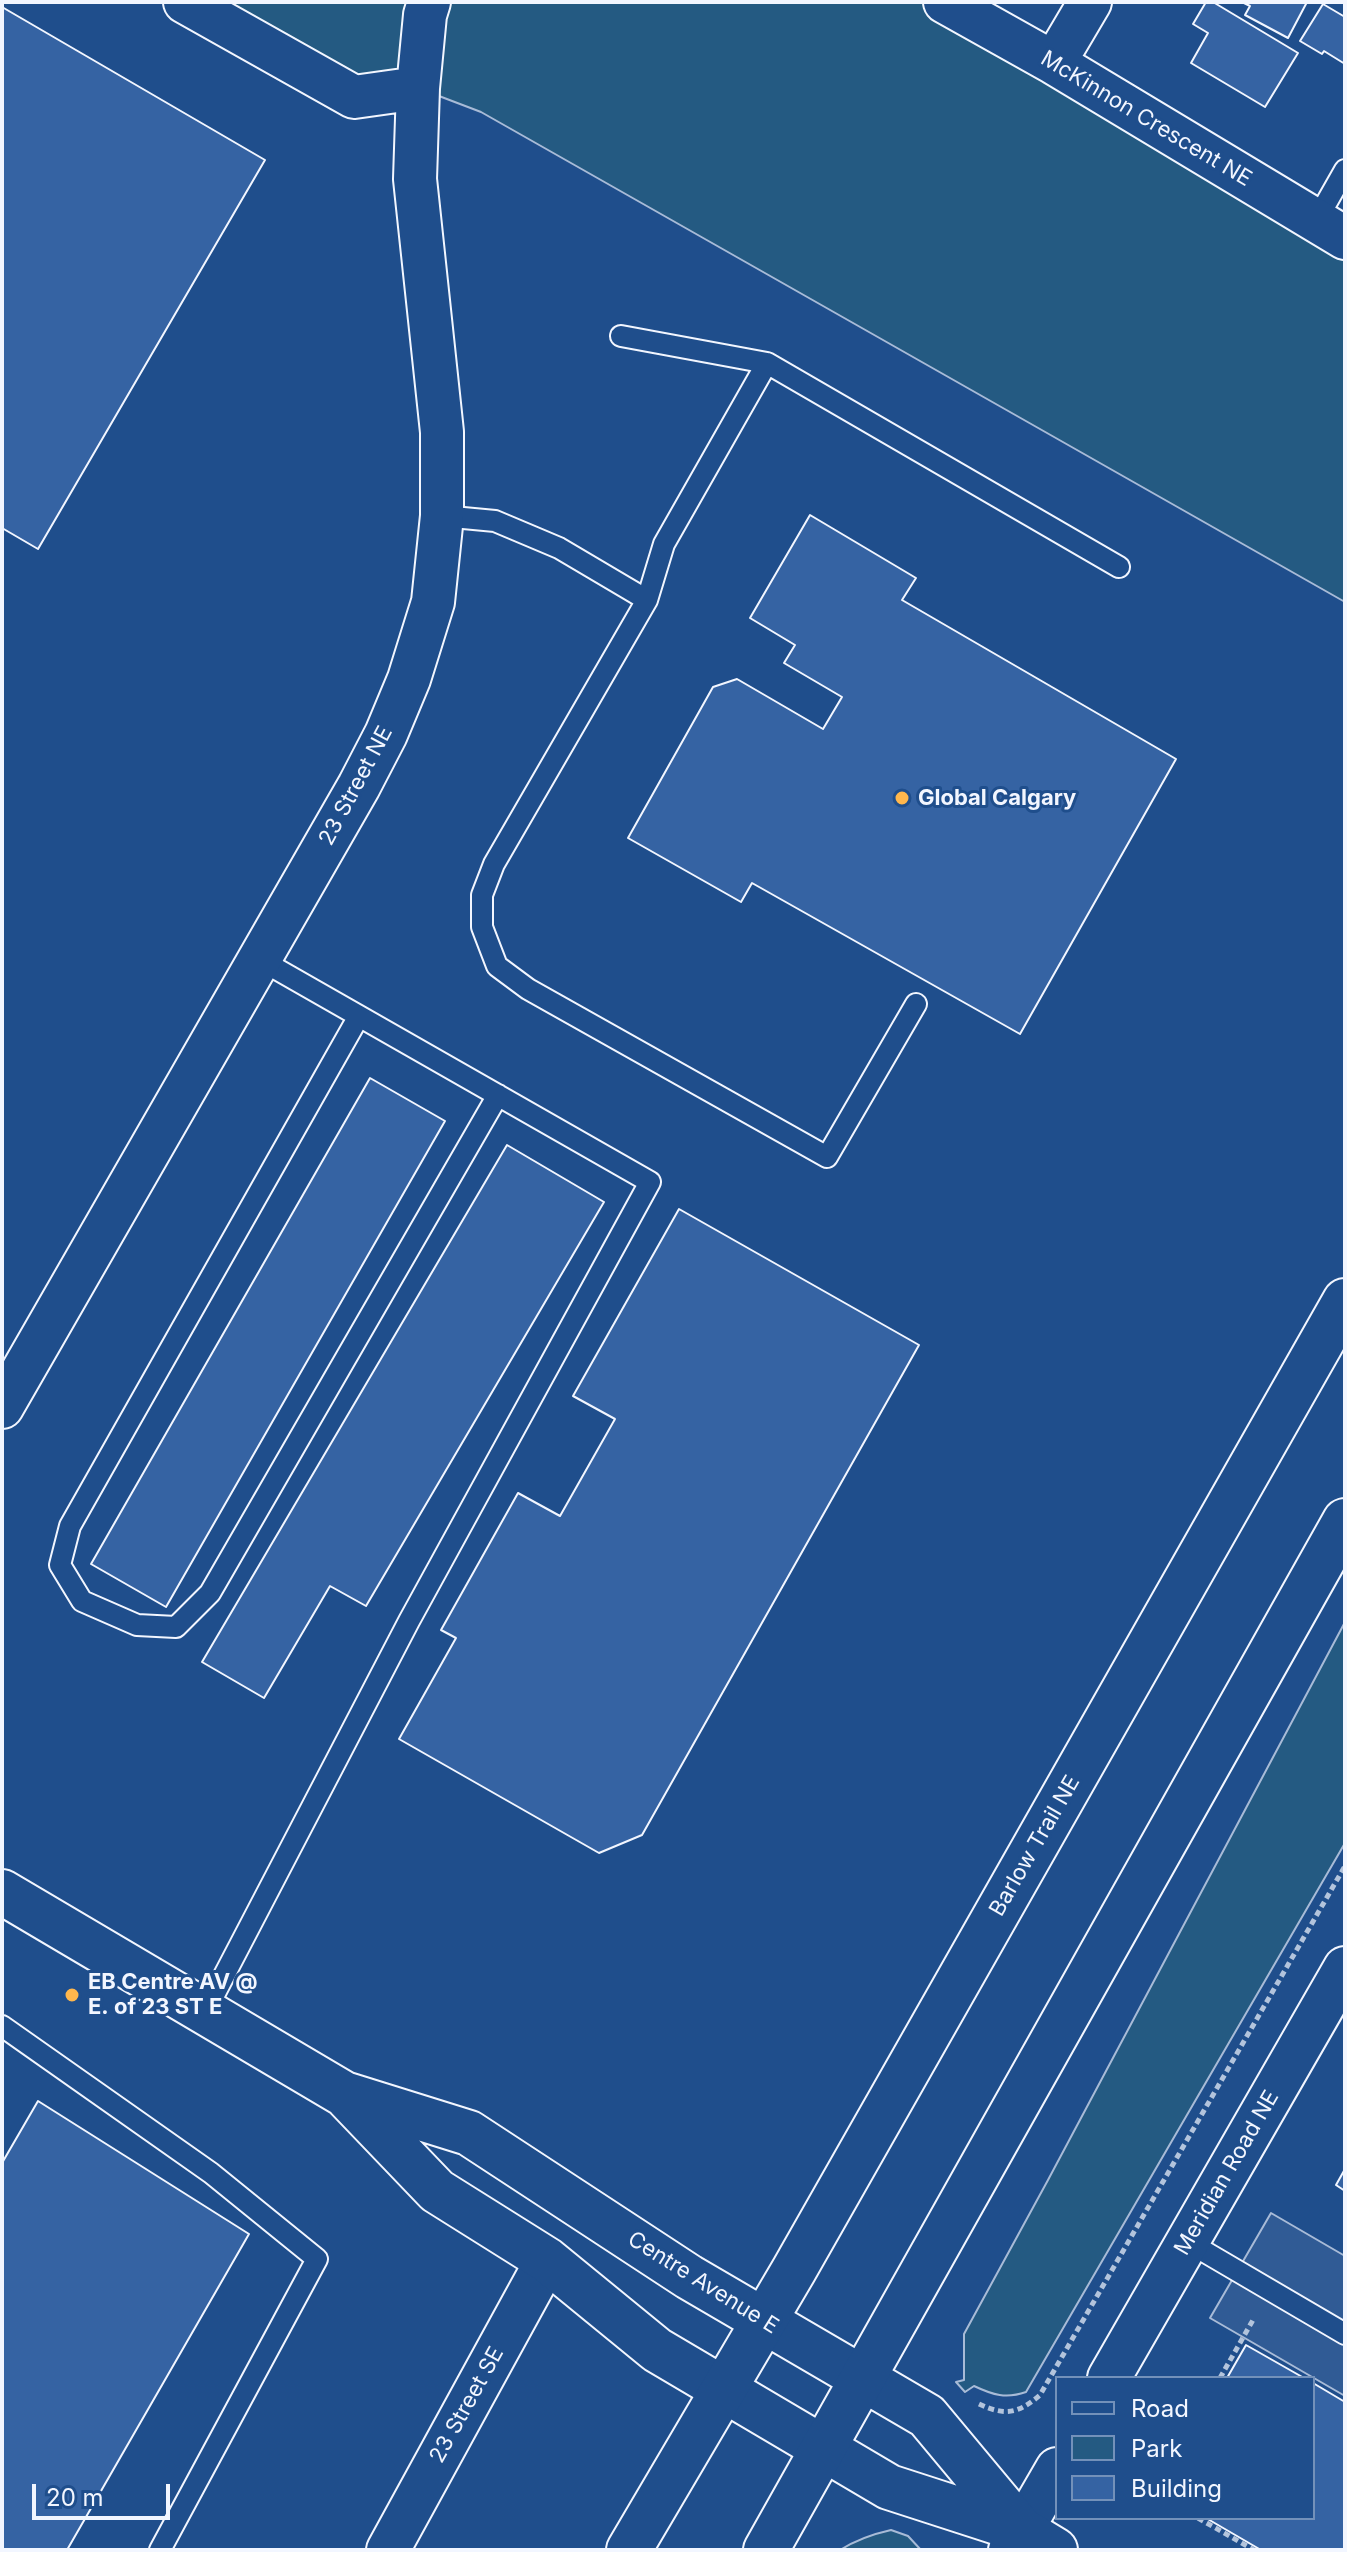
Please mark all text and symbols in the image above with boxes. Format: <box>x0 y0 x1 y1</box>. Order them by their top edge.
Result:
street label: McKinnon Crescent NE <box>1036 46 1256 192</box>
street label: 23 Street NE <box>314 722 398 850</box>
place label: Global Calgary <box>918 785 1076 811</box>
marker: Global Calgary <box>893 789 911 807</box>
street label: Barlow Trail NE <box>984 1771 1086 1921</box>
place label: EB Centre AV @ E. of 23 ST E <box>88 1969 258 2020</box>
marker: EB Centre AV @ E. of 23 ST E <box>63 1986 81 2004</box>
street label: Meridian Road NE <box>1169 2086 1285 2260</box>
street label: Centre Avenue E <box>623 2226 783 2340</box>
street label: 23 Street SE <box>424 2342 510 2468</box>
legend <box>1055 2376 1315 2520</box>
text: Road <box>1131 2394 1189 2423</box>
text: Park <box>1131 2434 1182 2463</box>
scale bar <box>36 2468 174 2518</box>
text: Building <box>1131 2474 1222 2503</box>
text: 20 m <box>46 2483 104 2512</box>

